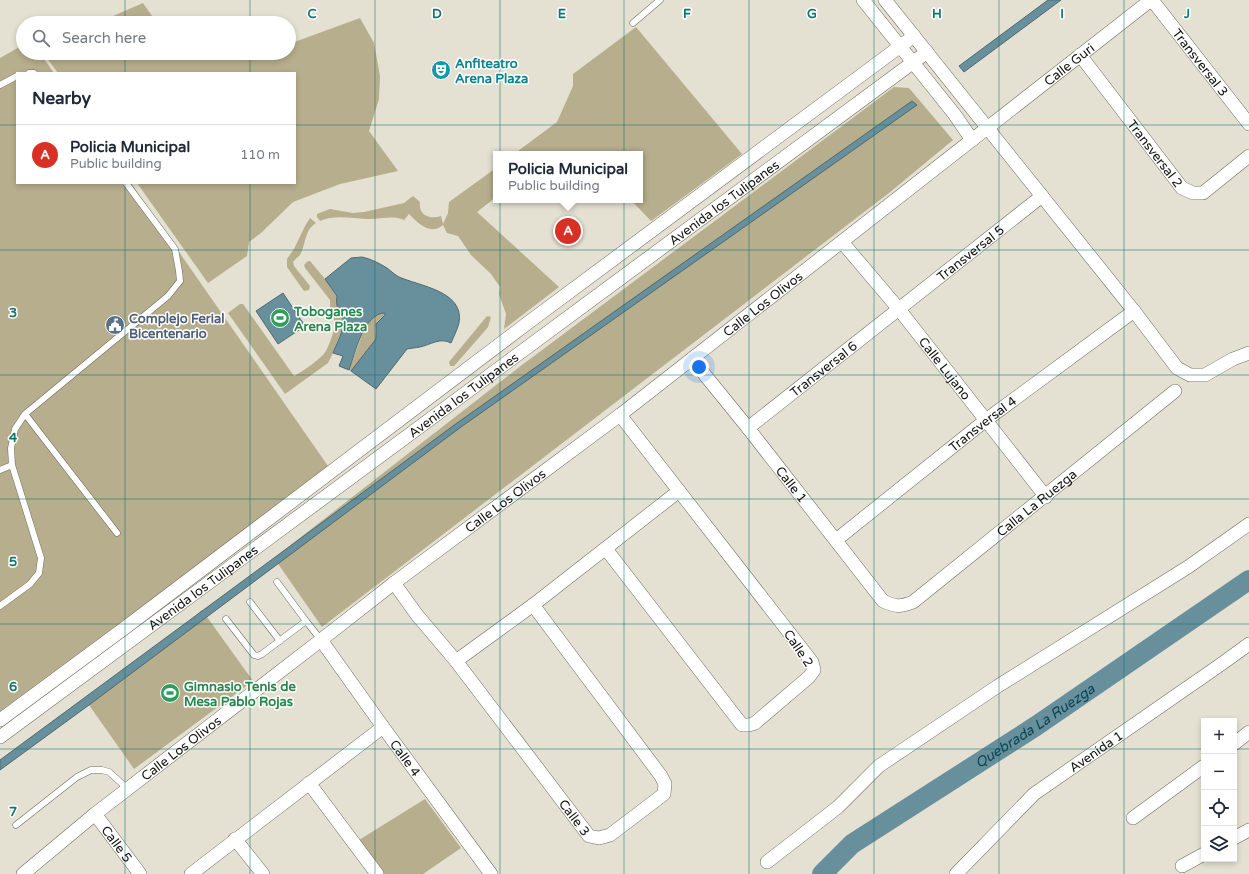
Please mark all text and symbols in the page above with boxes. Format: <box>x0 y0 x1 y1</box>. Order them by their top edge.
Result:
text: C <box>307 6 317 22</box>
text: D <box>432 6 442 22</box>
text: E <box>558 6 566 22</box>
text: F <box>683 6 691 22</box>
text: G <box>807 6 817 22</box>
text: H <box>932 6 942 22</box>
text: I <box>1060 6 1064 22</box>
text: J <box>1183 6 1190 22</box>
search box <box>16 16 296 60</box>
street label: Transversal 3 <box>1169 26 1231 100</box>
icon: search <box>30 27 52 49</box>
text: Search here <box>62 29 146 47</box>
street label: Calle Guri <box>1041 40 1098 90</box>
place label: Anfiteatro Arena Plaza <box>455 56 528 87</box>
theatre icon: Anfiteatro Arena Plaza <box>430 59 452 81</box>
text: Nearby <box>32 88 91 109</box>
street label: Transversal 2 <box>1124 117 1186 191</box>
text: Policia Municipal <box>70 138 190 156</box>
text: A <box>40 147 50 163</box>
text: 110 m <box>240 147 280 163</box>
popup <box>493 151 643 203</box>
text: Public building <box>70 156 162 172</box>
street label: Avenida los Tulipanes <box>666 157 783 249</box>
text: Policia Municipal <box>508 160 628 178</box>
text: Public building <box>508 178 600 194</box>
pin: A <box>555 216 581 246</box>
street label: Transversal 5 <box>934 222 1008 285</box>
street label: Calle Los Olivos <box>720 268 806 340</box>
place label: Toboganes Arena Plaza <box>293 304 367 335</box>
text: 3 <box>9 305 17 321</box>
sports icon: Toboganes Arena Plaza <box>269 307 291 329</box>
place label: Complejo Ferial Bicentenario <box>129 311 225 342</box>
public building icon: Complejo Ferial Bicentenario <box>104 314 126 336</box>
street label: Calle Lujano <box>915 334 974 404</box>
street label: Transversal 6 <box>787 338 861 401</box>
street label: Avenida los Tulipanes <box>406 350 522 441</box>
your location <box>689 357 709 377</box>
street label: Transversal 4 <box>946 393 1020 456</box>
text: 4 <box>9 430 18 446</box>
street label: Calle 1 <box>772 463 810 506</box>
street label: Calle Los Olivos <box>462 466 549 536</box>
street label: Calla La Ruezga <box>994 466 1080 540</box>
street label: Avenida los Tulipanes <box>145 542 261 634</box>
text: 5 <box>9 554 17 570</box>
street label: Calle 2 <box>780 627 816 670</box>
text: 6 <box>9 679 17 695</box>
place label: Gimnasio Tenis de Mesa Pablo Rojas <box>184 679 296 710</box>
water label: Quebrada La Ruezga <box>972 680 1099 772</box>
sports icon: Gimnasio Tenis de Mesa Pablo Rojas <box>159 682 181 704</box>
street label: Calle Los Olivos <box>138 713 225 785</box>
map controls <box>1201 718 1237 862</box>
button: + <box>1201 718 1237 754</box>
street label: Avenida 1 <box>1067 728 1126 776</box>
street label: Calle 4 <box>386 737 424 780</box>
button: − <box>1201 754 1237 790</box>
button: locate <box>1201 790 1237 826</box>
street label: Calle 3 <box>555 796 593 839</box>
text: 7 <box>9 804 17 820</box>
street label: Calle 5 <box>97 823 135 866</box>
button: layers <box>1201 826 1237 862</box>

